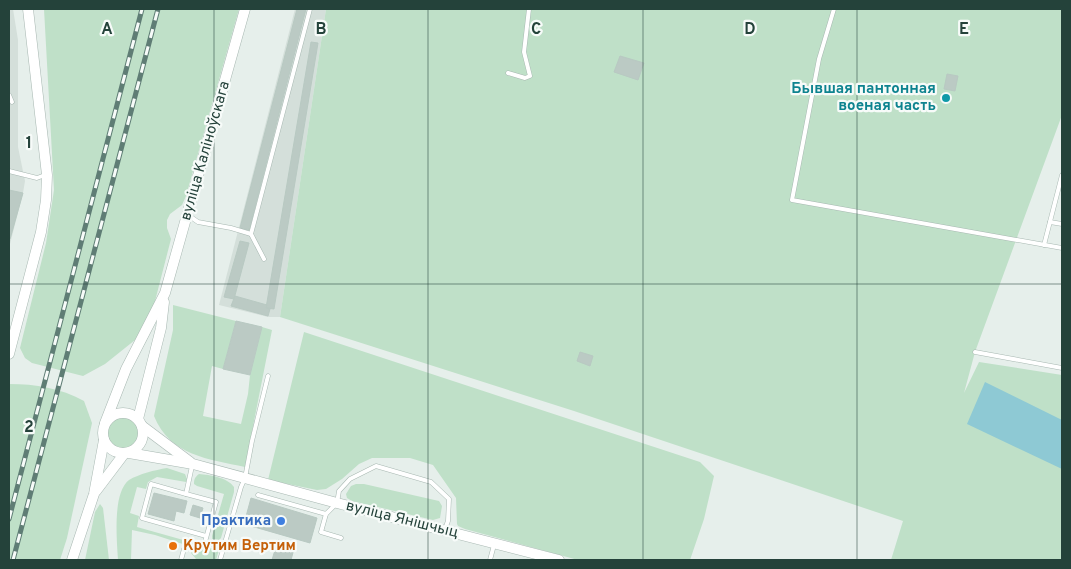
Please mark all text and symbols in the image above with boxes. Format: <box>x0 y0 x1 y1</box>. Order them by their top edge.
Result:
text: A <box>101 20 113 40</box>
text: B <box>315 20 327 40</box>
text: C <box>531 20 541 40</box>
text: D <box>744 20 756 40</box>
text: E <box>959 20 969 40</box>
street label: вуліца Каліноўскага <box>177 79 235 223</box>
place label: Бывшая пантонная военая часть <box>791 80 936 116</box>
marker: Бывшая пантонная военая часть <box>940 92 952 104</box>
text: 1 <box>26 134 32 154</box>
text: 2 <box>24 418 34 438</box>
street label: вуліца Янішчыц <box>344 497 460 543</box>
place label: Практика <box>201 512 271 531</box>
marker: Практика <box>275 515 287 527</box>
place label: Крутим Вертим <box>183 537 296 556</box>
marker: Крутим Вертим <box>167 540 179 552</box>

